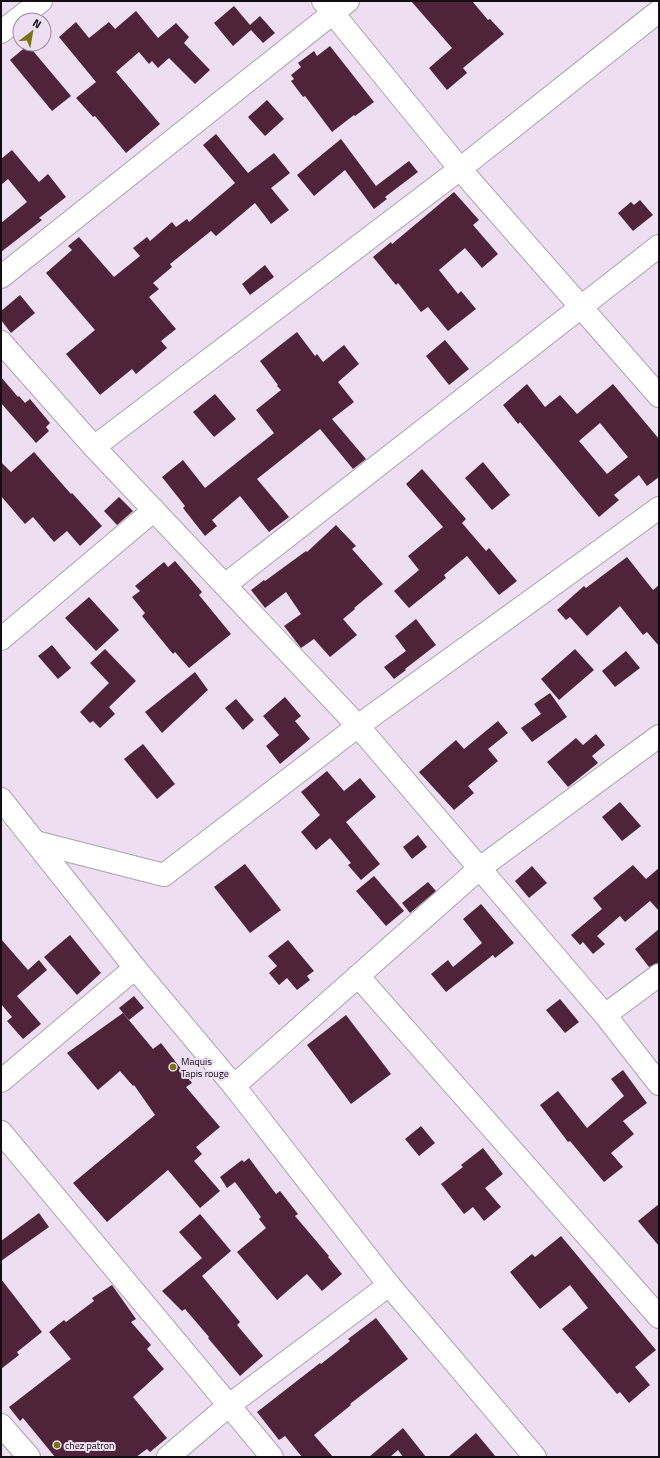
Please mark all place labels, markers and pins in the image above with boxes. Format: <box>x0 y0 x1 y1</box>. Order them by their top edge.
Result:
place label: Maquis Tapis rouge <box>181 1054 229 1081</box>
marker: Maquis Tapis rouge <box>168 1062 178 1072</box>
place label: chez patron <box>65 1438 114 1453</box>
marker: chez patron <box>52 1440 62 1450</box>

